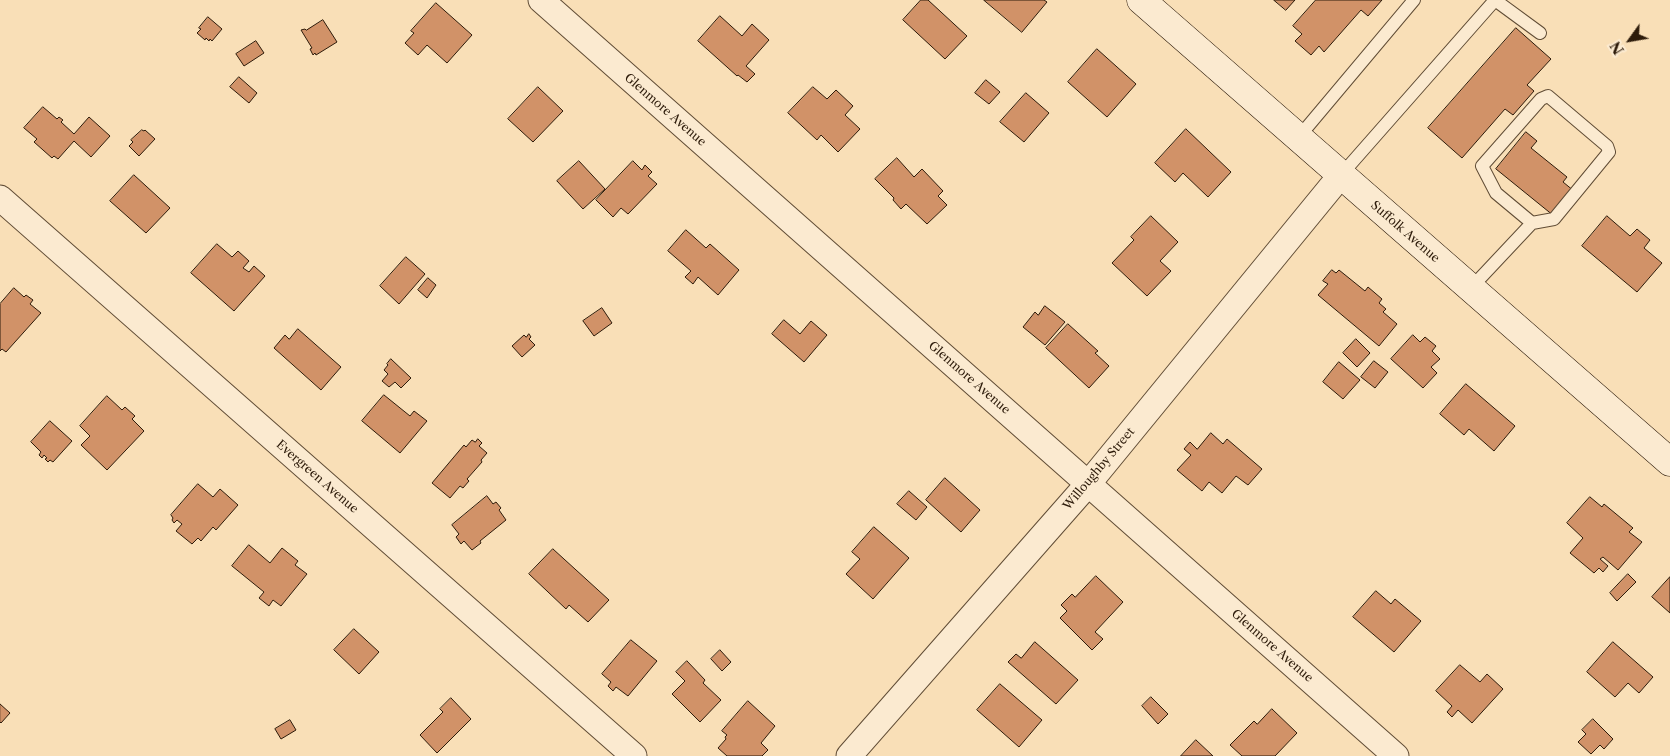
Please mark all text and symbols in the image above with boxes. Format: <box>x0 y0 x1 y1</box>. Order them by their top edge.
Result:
north arrow <box>1605 15 1655 65</box>
text: N <box>1606 38 1628 58</box>
street label: Glenmore Avenue <box>621 71 709 149</box>
street label: Suffolk Avenue <box>1368 198 1442 266</box>
street label: Glenmore Avenue <box>925 339 1013 417</box>
street label: Willoughby Street <box>1060 425 1138 513</box>
street label: Evergreen Avenue <box>273 437 361 517</box>
street label: Glenmore Avenue <box>1228 607 1316 685</box>

